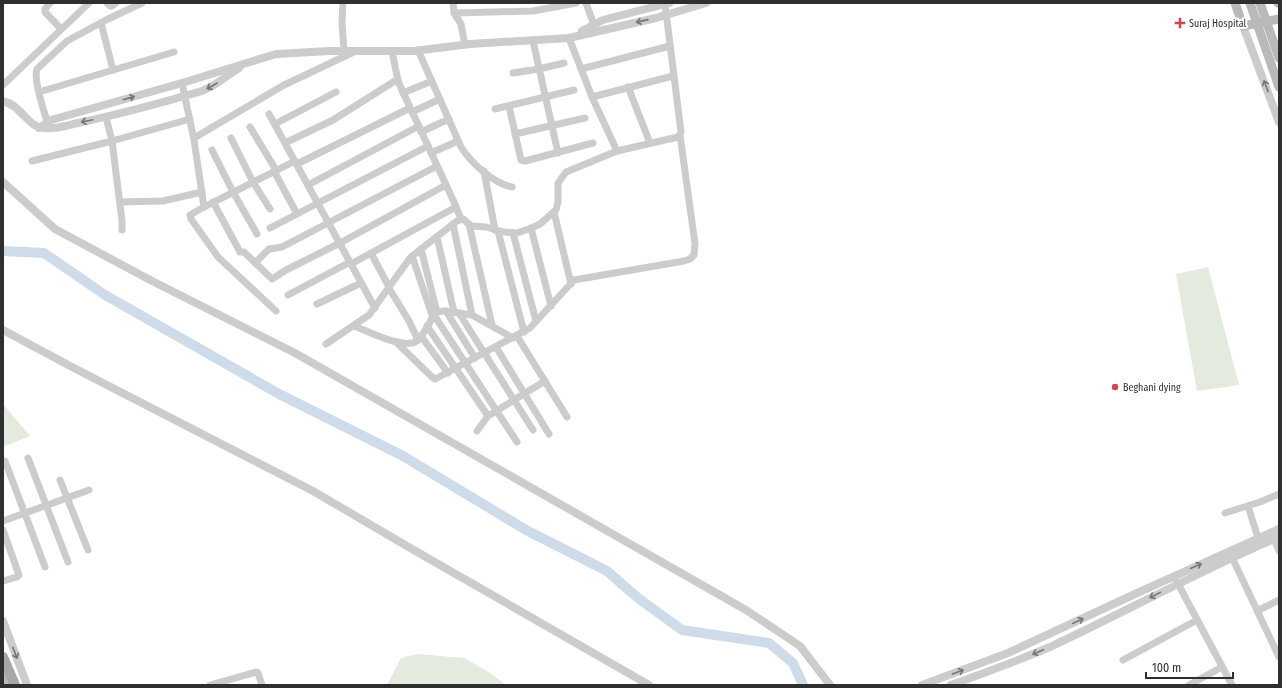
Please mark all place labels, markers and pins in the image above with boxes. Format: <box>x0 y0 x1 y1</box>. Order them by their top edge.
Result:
marker: Suraj Hospital <box>1174 17 1186 29</box>
place label: Suraj Hospital <box>1189 18 1246 30</box>
marker: Beghani dying <box>1110 382 1120 392</box>
place label: Beghani dying <box>1123 382 1181 394</box>

